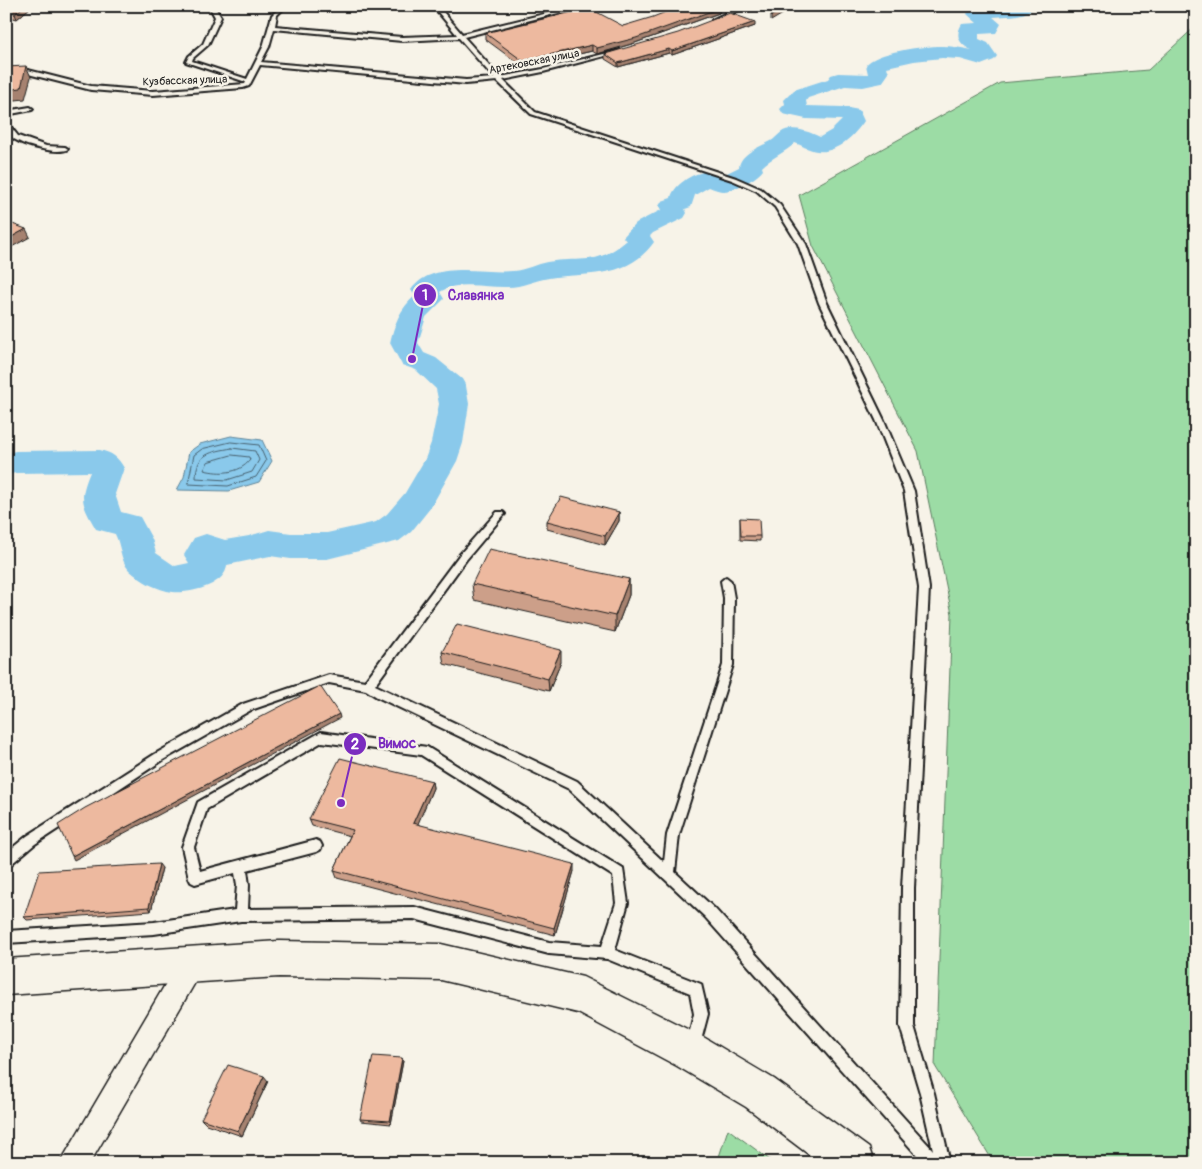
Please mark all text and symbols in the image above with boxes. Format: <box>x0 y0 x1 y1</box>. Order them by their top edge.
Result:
street label: Артековская улица <box>488 46 580 77</box>
street label: Кузбасская улица <box>142 73 228 88</box>
callout: Славянка <box>412 281 514 310</box>
text: 1 <box>422 286 428 305</box>
text: Славянка <box>448 287 505 304</box>
callout: Вимос <box>343 729 426 758</box>
text: 2 <box>351 735 359 754</box>
text: Вимос <box>378 735 416 752</box>

